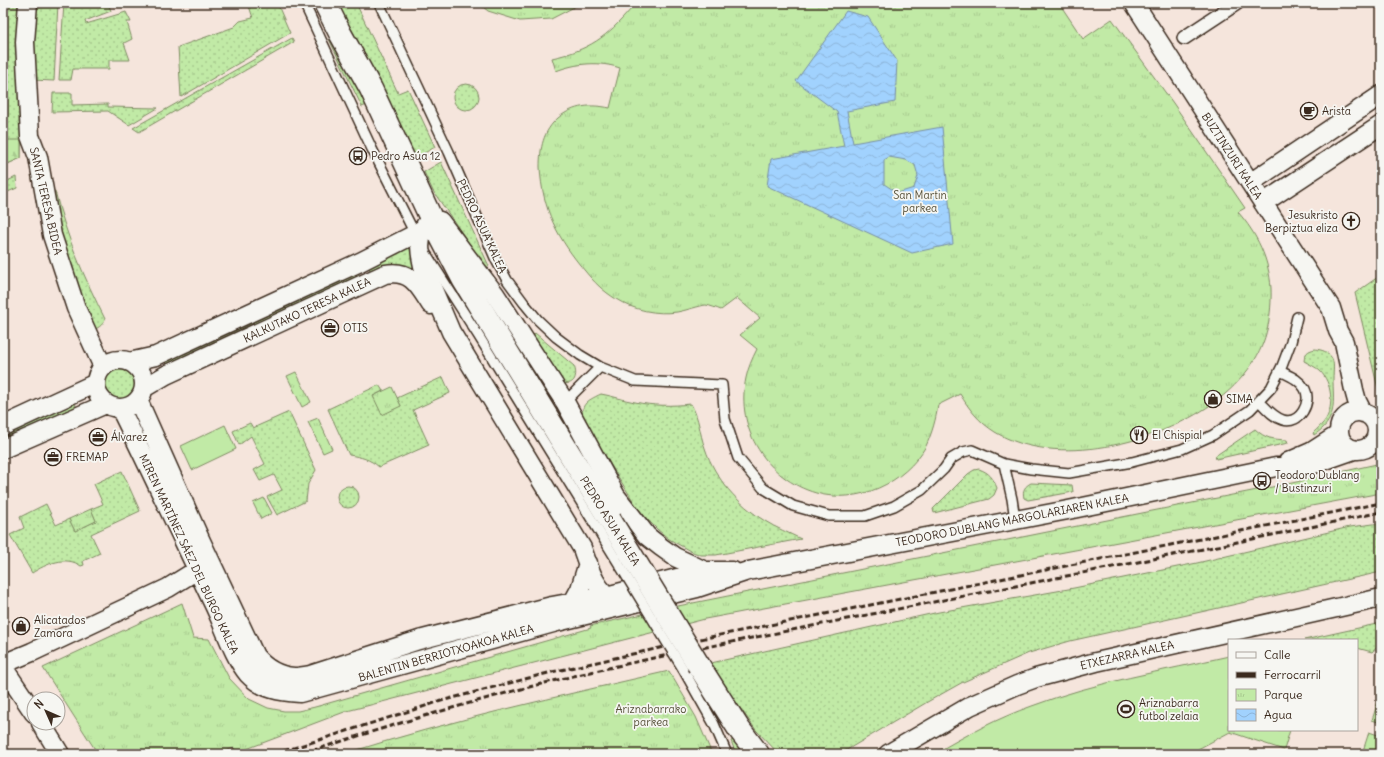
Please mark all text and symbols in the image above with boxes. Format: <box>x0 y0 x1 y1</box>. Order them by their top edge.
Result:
cafe icon: Arista <box>1299 101 1319 121</box>
place label: Arista <box>1322 104 1351 118</box>
street label: BUZTINZURI KALEA <box>1199 110 1265 202</box>
street label: SANTA TERESA BIDEA <box>27 146 65 256</box>
bus stop icon: Pedro Asúa 12 <box>348 146 368 166</box>
place label: Pedro Asúa 12 <box>371 149 441 163</box>
street label: PEDRO ASUA KALEA <box>454 177 510 275</box>
park label: San Martin parkea <box>893 188 947 215</box>
place label: Jesukristo Berpiztua eliza <box>1265 208 1338 235</box>
church icon: Jesukristo Berpiztua eliza <box>1341 211 1361 231</box>
street label: KALKUTAKO TERESA KALEA <box>241 274 373 346</box>
office icon: OTIS <box>320 318 340 338</box>
place label: OTIS <box>343 321 368 335</box>
shop icon: SIMA <box>1203 389 1223 409</box>
place label: SIMA <box>1226 392 1253 406</box>
restaurant icon: El Chispial <box>1129 425 1149 445</box>
office icon: Álvarez <box>88 427 108 447</box>
place label: El Chispial <box>1152 428 1202 442</box>
place label: Álvarez <box>111 429 147 444</box>
office icon: FREMAP <box>43 447 63 467</box>
place label: FREMAP <box>66 450 109 464</box>
street label: MIREN MARTÍNEZ SÁEZ DEL BURGO KALEA <box>136 451 243 656</box>
place label: Teodoro Dublang / Bustinzuri <box>1275 468 1359 495</box>
bus stop icon: Teodoro Dublang / Bustinzuri <box>1252 471 1272 491</box>
street label: PEDRO ASUA KALEA <box>577 474 643 568</box>
street label: TEODORO DUBLANG MARGOLARIAREN KALEA <box>894 491 1130 549</box>
place label: Alicatados Zamora <box>34 613 85 640</box>
shop icon: Alicatados Zamora <box>11 616 31 636</box>
street label: BALENTIN BERRIOTXOAKOA KALEA <box>357 621 535 685</box>
street label: ETXEZARRA KALEA <box>1079 637 1175 673</box>
legend <box>1228 639 1358 731</box>
text: Calle <box>1264 647 1291 662</box>
text: Ferrocarril <box>1264 667 1321 682</box>
text: Parque <box>1264 687 1303 702</box>
north arrow <box>26 691 66 731</box>
text: N <box>31 696 47 712</box>
place label: Ariznabarra futbol zelaia <box>1139 696 1199 723</box>
sports icon: Ariznabarra futbol zelaia <box>1116 699 1136 719</box>
park label: Ariznabarrako parkea <box>615 702 687 729</box>
text: Agua <box>1264 707 1292 722</box>

